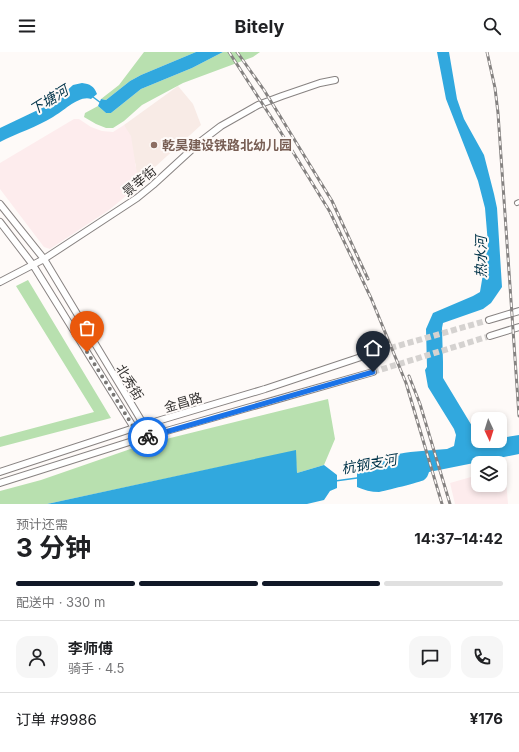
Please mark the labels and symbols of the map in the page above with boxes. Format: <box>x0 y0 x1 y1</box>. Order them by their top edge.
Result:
water label: 下塘河 <box>26 80 74 118</box>
place label: 乾昊建设铁路北幼儿园 <box>162 137 292 153</box>
marker: 乾昊建设铁路北幼儿园 <box>149 140 159 150</box>
street label: 景莘街 <box>119 163 159 199</box>
water label: 热水河 <box>472 233 489 278</box>
pin <box>70 311 104 352</box>
pin <box>356 331 390 372</box>
street label: 北秀街 <box>113 361 147 403</box>
street label: 金昌路 <box>162 389 204 415</box>
north arrow <box>471 412 507 448</box>
courier <box>128 417 168 457</box>
water label: 杭钢支河 <box>340 450 401 477</box>

